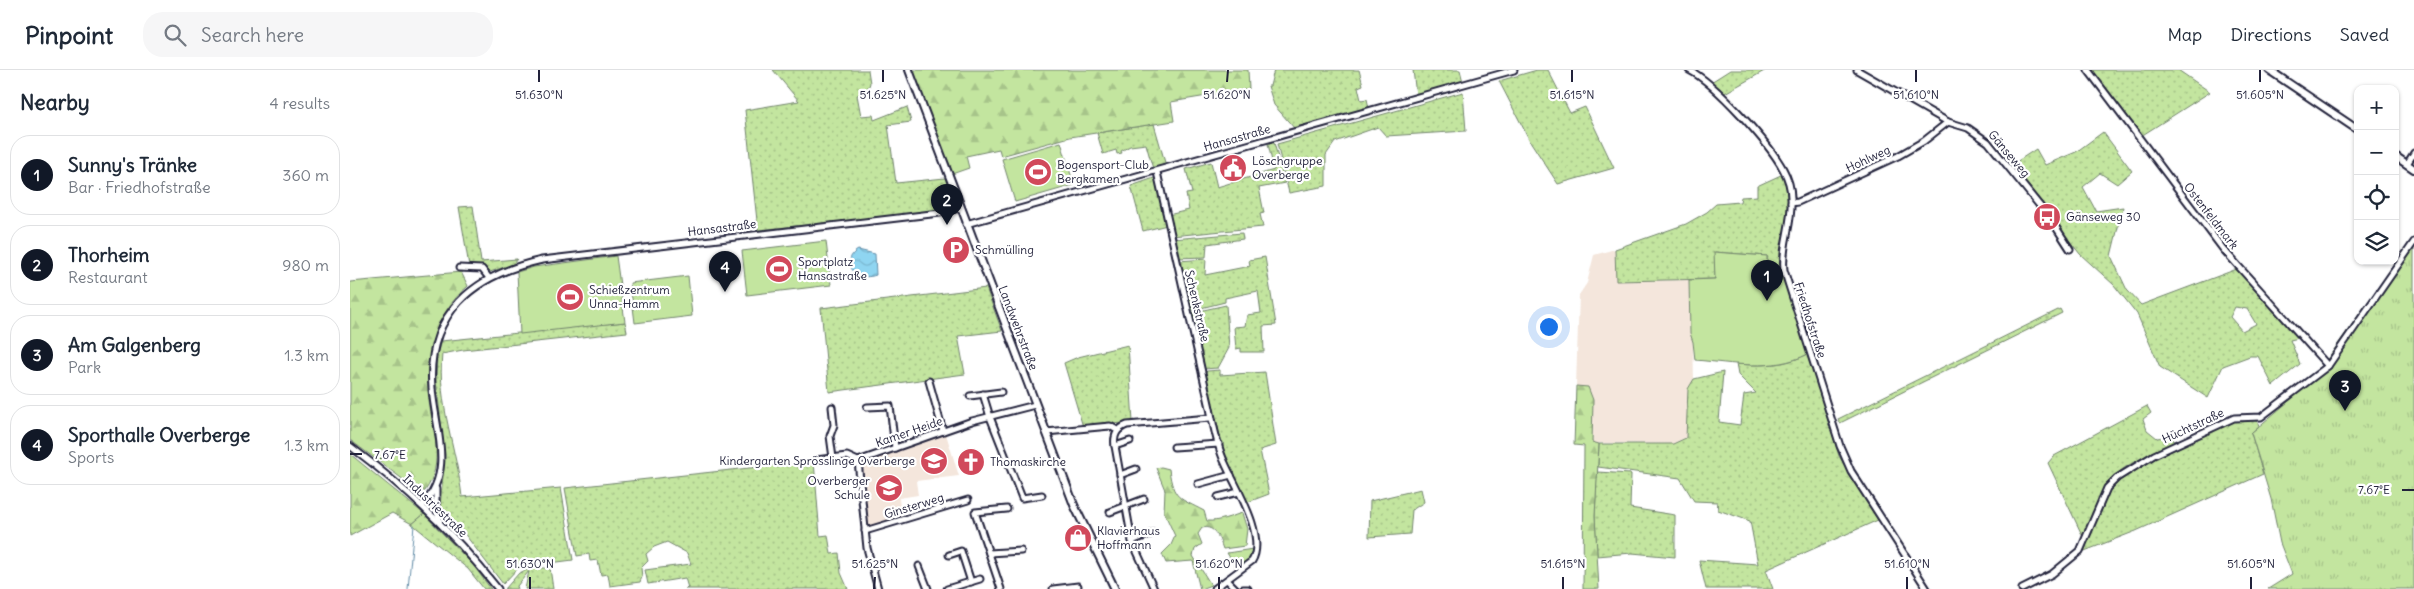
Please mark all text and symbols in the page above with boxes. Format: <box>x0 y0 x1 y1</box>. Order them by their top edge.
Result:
search box <box>143 12 493 57</box>
text: Pinpoint <box>25 20 113 50</box>
icon: search <box>161 21 189 49</box>
text: Search here <box>201 23 304 47</box>
text: Map <box>2167 23 2202 46</box>
text: Directions <box>2230 23 2312 46</box>
text: Saved <box>2340 23 2389 46</box>
map controls <box>2354 85 2399 265</box>
button: + <box>2354 85 2399 130</box>
text: 51.630°N <box>515 87 563 102</box>
text: 51.625°N <box>860 87 906 102</box>
text: 51.620°N <box>1203 87 1251 102</box>
text: 51.615°N <box>1549 87 1595 102</box>
text: 51.610°N <box>1893 87 1939 102</box>
text: 51.605°N <box>2236 87 2284 102</box>
text: Nearby <box>20 89 90 116</box>
text: 4 results <box>269 93 330 113</box>
street label: Hansastraße <box>1202 121 1272 154</box>
street label: Gänseweg <box>1985 127 2033 180</box>
button: − <box>2354 130 2399 175</box>
street label: Hohlweg <box>1843 142 1893 175</box>
text: Sunny's Tränke <box>68 153 197 177</box>
public building icon: Löschgruppe Overberge <box>1218 153 1248 183</box>
place label: Löschgruppe Overberge <box>1252 153 1322 182</box>
sports icon: Bogensport-Club Bergkamen <box>1023 157 1053 187</box>
place label: Bogensport-Club Bergkamen <box>1057 157 1149 186</box>
text: 1 <box>34 165 40 185</box>
text: 360 m <box>282 165 329 185</box>
button: locate <box>2354 175 2399 220</box>
text: Bar · Friedhofstraße <box>68 177 211 197</box>
street label: Ostenfeldmark <box>2181 179 2242 252</box>
pin: 2 <box>931 184 963 225</box>
bus stop icon: Gänseweg 30 <box>2032 202 2062 232</box>
place label: Gänseweg 30 <box>2066 209 2141 224</box>
street label: Hansastraße <box>687 216 757 239</box>
button: layers <box>2354 220 2399 265</box>
parking icon: Schmülling <box>941 235 971 265</box>
place label: Schmülling <box>975 242 1034 257</box>
text: Thorheim <box>68 243 149 267</box>
pin: 4 <box>709 251 741 292</box>
sports icon: Sportplatz Hansastraße <box>764 254 794 284</box>
place label: Sportplatz Hansastraße <box>798 254 867 283</box>
text: 2 <box>33 255 41 275</box>
text: 980 m <box>282 255 329 275</box>
pin: 1 <box>1751 260 1783 301</box>
text: Restaurant <box>68 267 148 287</box>
street label: Schenkstraße <box>1182 268 1213 343</box>
street label: Friedhofstraße <box>1791 280 1830 360</box>
sports icon: Schießzentrum Unna-Hamm <box>555 282 585 312</box>
place label: Schießzentrum Unna-Hamm <box>589 282 670 311</box>
street label: Landwehrstraße <box>995 284 1041 372</box>
your location <box>1536 314 1562 340</box>
text: Am Galgenberg <box>68 333 201 357</box>
text: 3 <box>32 345 42 365</box>
text: 1.3 km <box>284 345 329 365</box>
text: Park <box>68 357 101 377</box>
pin: 3 <box>2329 370 2361 411</box>
street label: Hüchtstraße <box>2159 405 2226 446</box>
street label: Kamer Heide <box>873 413 944 450</box>
text: Sporthalle Overberge <box>68 423 250 447</box>
text: 4 <box>32 435 42 455</box>
text: 1.3 km <box>284 435 329 455</box>
school or university icon: Kindergarten Sprösslinge Overberge <box>919 446 949 476</box>
text: Sports <box>68 447 114 467</box>
text: 7.67°E <box>374 447 406 462</box>
church icon: Thomaskirche <box>956 447 986 477</box>
place label: Kindergarten Sprösslinge Overberge <box>719 453 915 468</box>
place label: Thomaskirche <box>990 454 1066 469</box>
street label: Industriestraße <box>400 471 471 540</box>
place label: Overberger Schule <box>808 473 870 502</box>
school or university icon: Overberger Schule <box>874 473 904 503</box>
text: 7.67°E <box>2358 482 2390 497</box>
street label: Ginsterweg <box>882 489 946 522</box>
shop icon: Klavierhaus Hoffmann <box>1063 523 1093 553</box>
place label: Klavierhaus Hoffmann <box>1097 523 1160 552</box>
text: 51.630°N <box>506 556 554 571</box>
text: 51.625°N <box>852 556 898 571</box>
text: 51.620°N <box>1195 556 1243 571</box>
text: 51.615°N <box>1540 556 1586 571</box>
text: 51.610°N <box>1884 556 1930 571</box>
text: 51.605°N <box>2227 556 2275 571</box>

